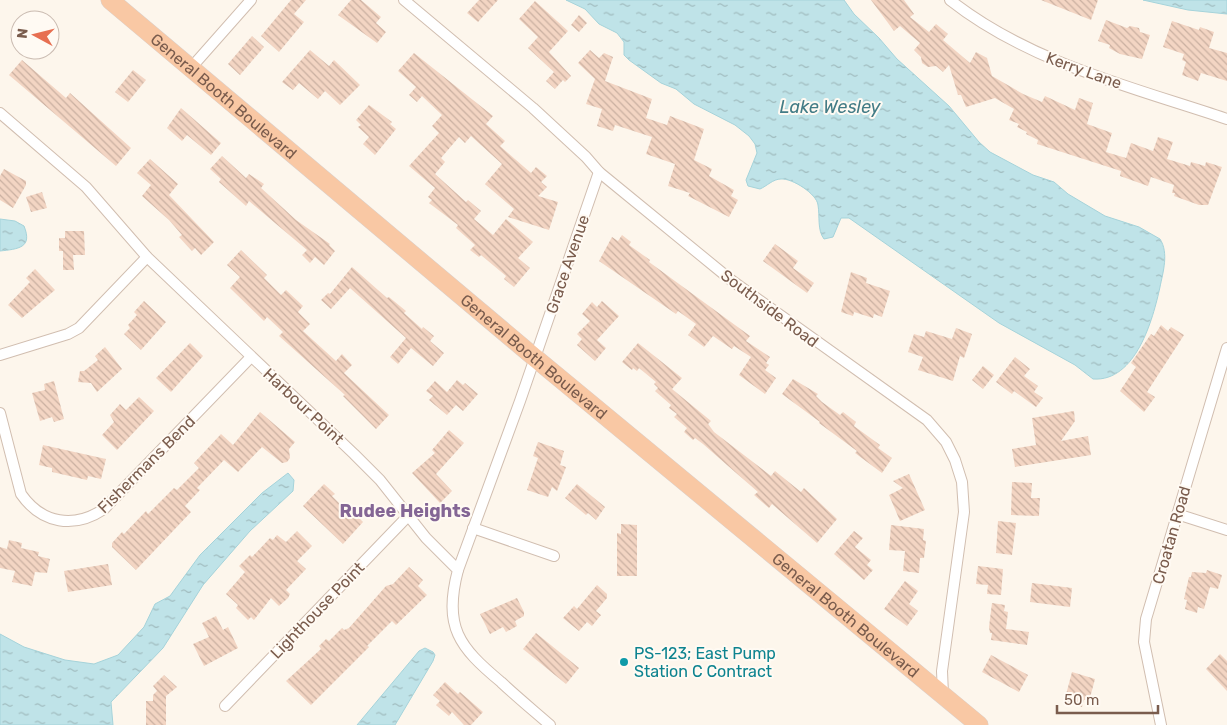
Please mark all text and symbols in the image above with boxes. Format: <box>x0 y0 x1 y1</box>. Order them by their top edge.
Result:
north arrow <box>10 10 60 60</box>
text: N <box>14 27 32 40</box>
street label: General Booth Boulevard <box>147 29 301 163</box>
street label: Kerry Lane <box>1043 48 1124 93</box>
water label: Lake Wesley <box>779 96 882 118</box>
street label: Grace Avenue <box>542 212 593 316</box>
street label: Southside Road <box>717 266 822 351</box>
street label: General Booth Boulevard <box>457 290 611 423</box>
street label: Harbour Point <box>259 364 348 449</box>
street label: Fishermans Bend <box>94 412 199 517</box>
street label: Croatan Road <box>1148 484 1195 586</box>
district label: Rudee Heights <box>339 500 471 522</box>
street label: General Booth Boulevard <box>768 549 923 682</box>
street label: Lighthouse Point <box>266 558 368 663</box>
place label: PS-123; East Pump Station C Contract <box>634 644 776 681</box>
marker: PS-123; East Pump Station C Contract <box>618 656 630 668</box>
scale bar <box>1057 682 1158 714</box>
text: 50 m <box>1064 691 1099 709</box>

